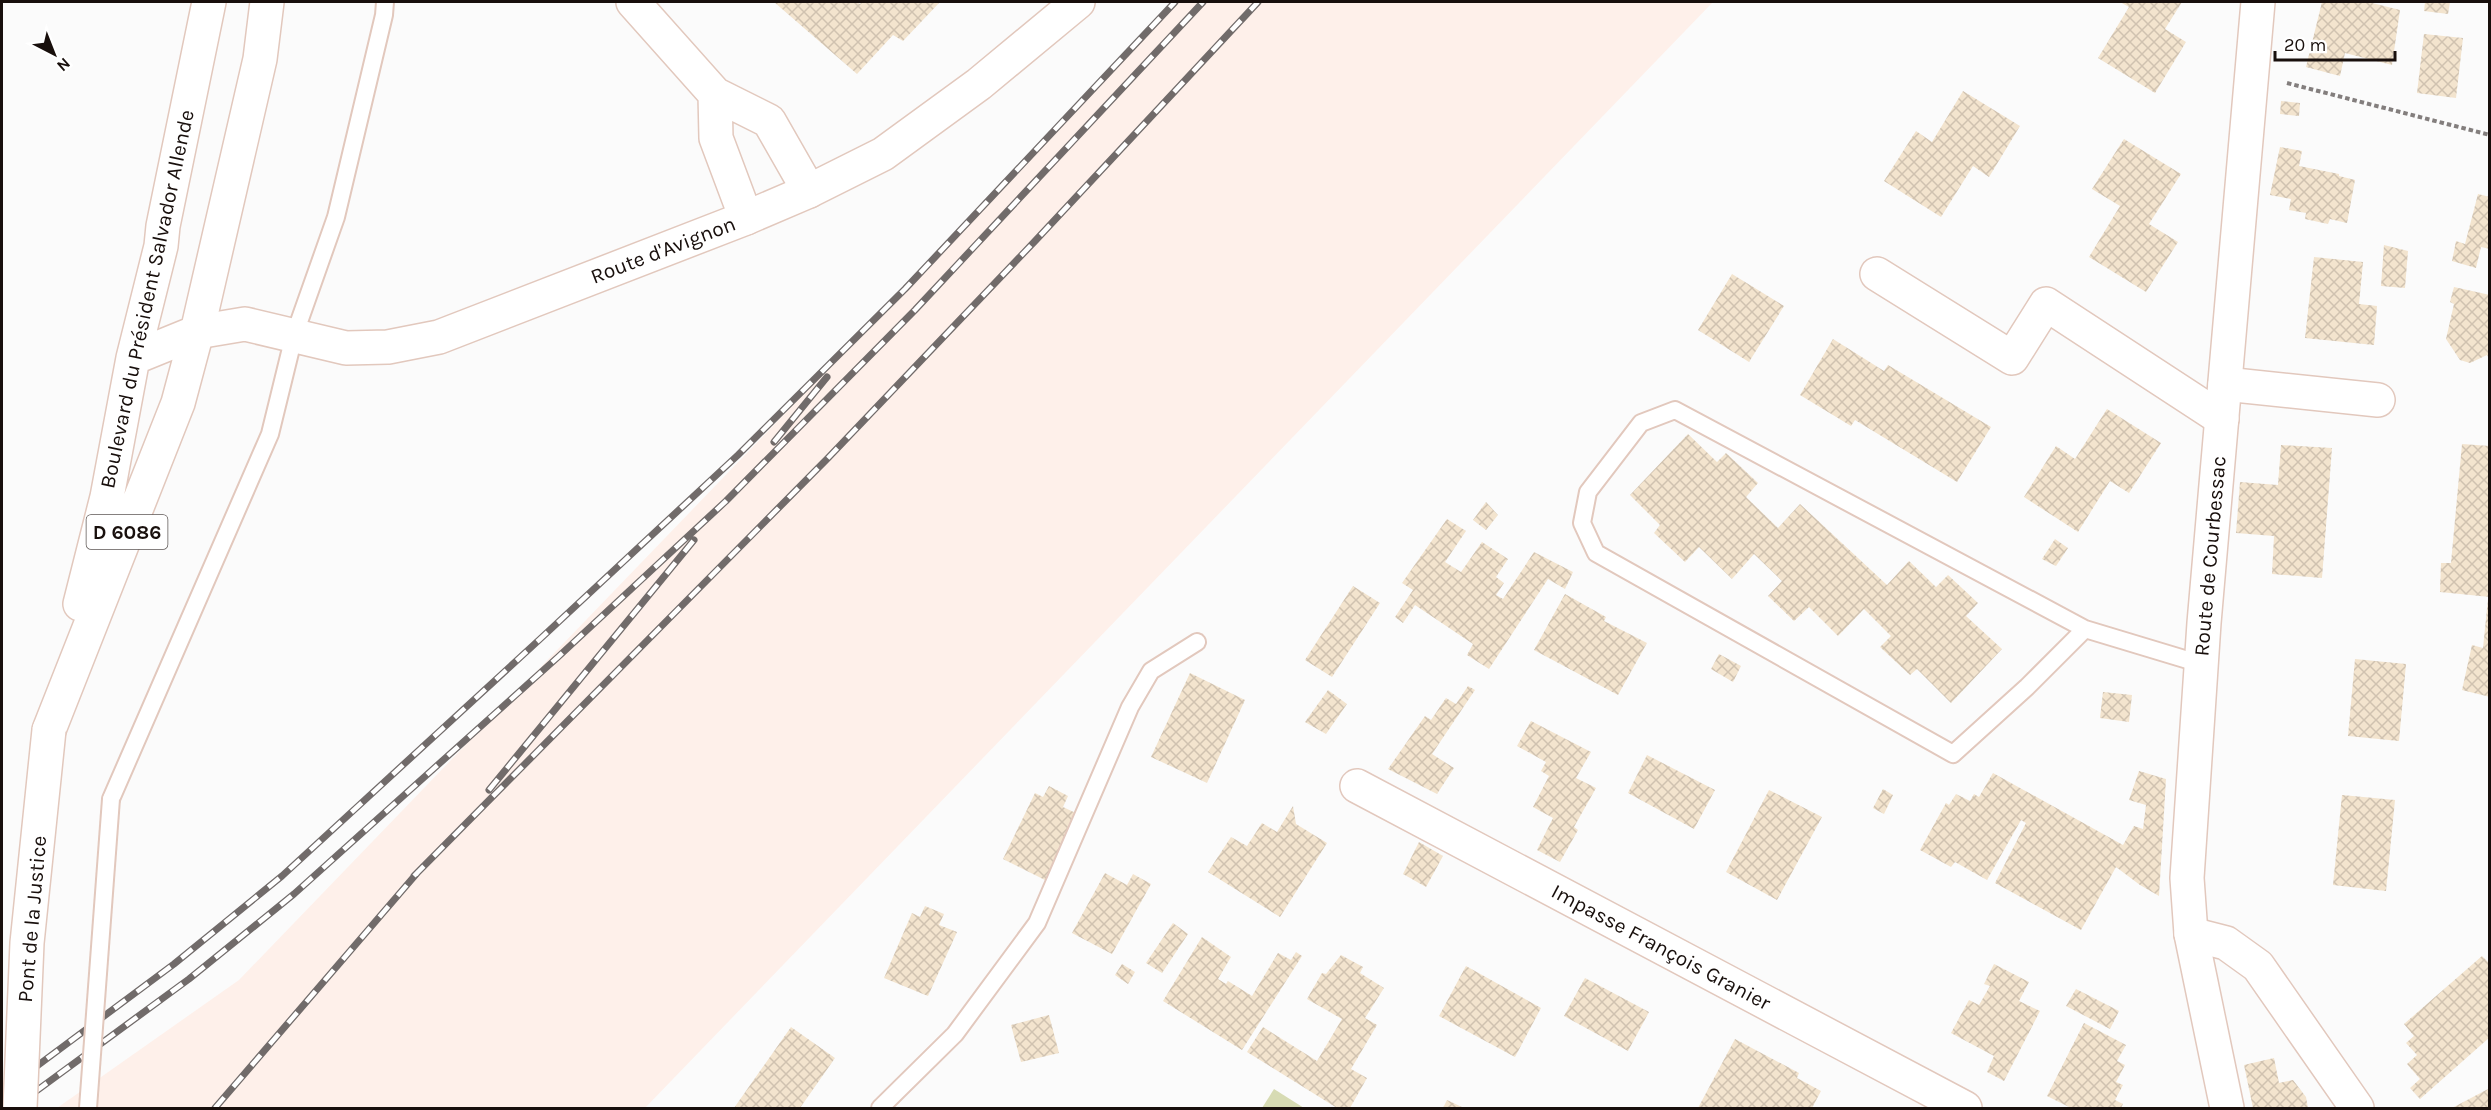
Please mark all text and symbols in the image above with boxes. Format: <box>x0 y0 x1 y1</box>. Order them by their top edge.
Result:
north arrow <box>24 24 84 84</box>
scale bar <box>2275 24 2395 62</box>
text: 20 m <box>2284 34 2326 56</box>
text: N <box>53 54 74 76</box>
street label: Boulevard du Président Salvador Allende <box>95 107 199 491</box>
street label: Route d'Avignon <box>587 211 739 289</box>
street label: Route de Courbessac <box>2189 455 2231 657</box>
road number: D 6086 <box>86 515 168 549</box>
street label: Pont de la Justice <box>13 835 51 1003</box>
street label: Impasse François Granier <box>1547 879 1775 1015</box>

